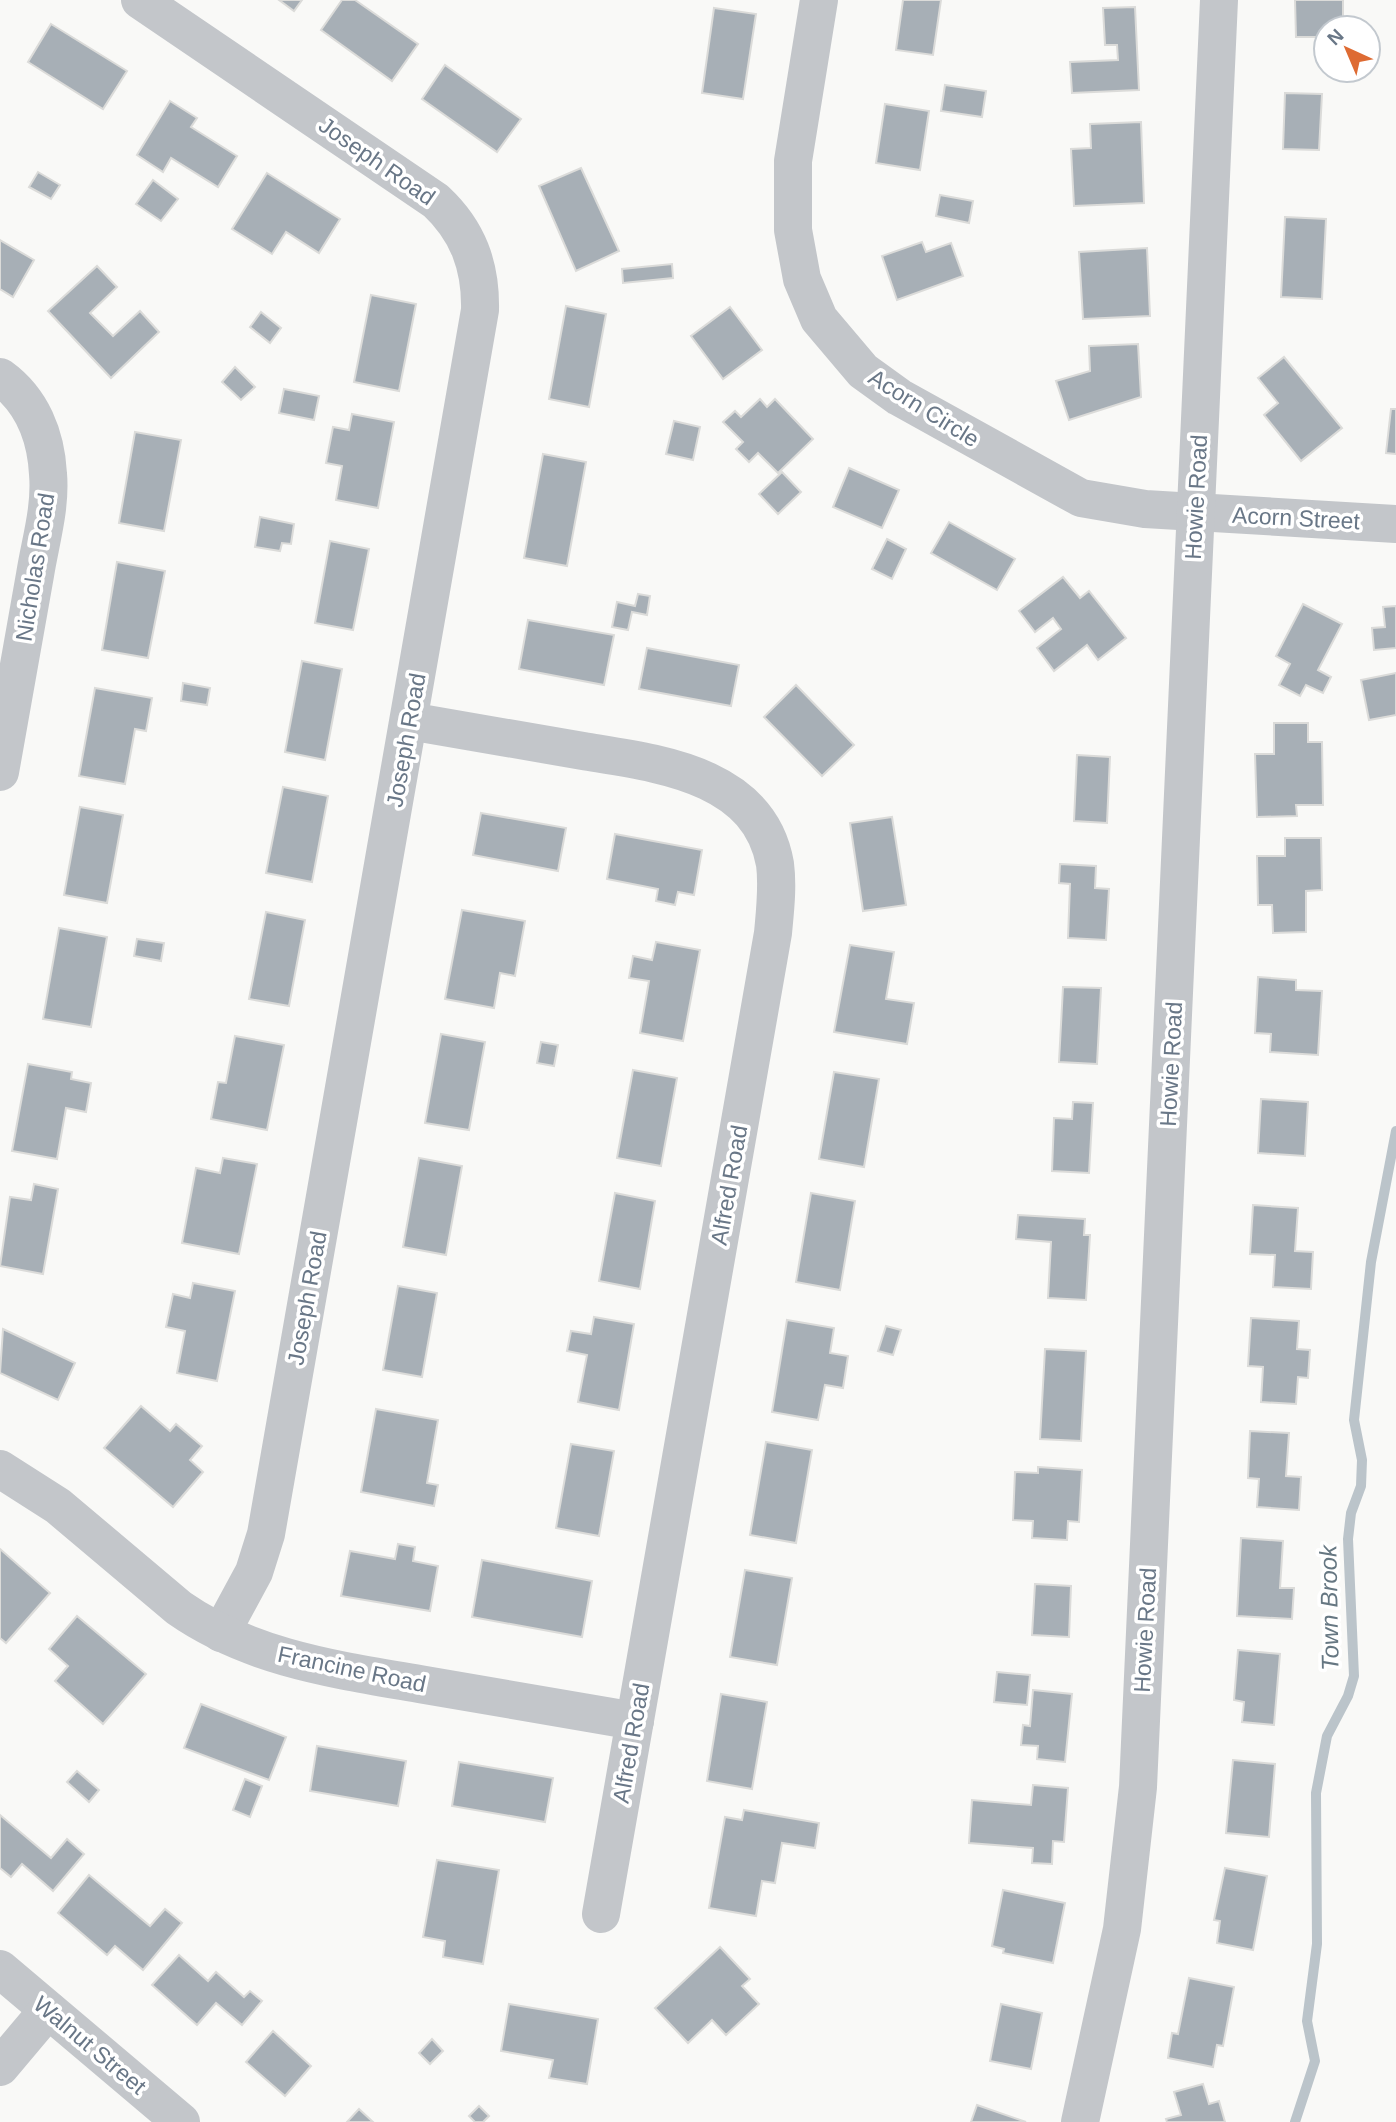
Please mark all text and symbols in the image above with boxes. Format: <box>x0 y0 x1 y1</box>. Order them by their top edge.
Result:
north arrow <box>1312 14 1382 84</box>
text: N <box>1323 25 1348 49</box>
street label: Joseph Road <box>314 111 440 211</box>
street label: Acorn Circle <box>864 364 984 452</box>
street label: Howie Road <box>1180 434 1212 560</box>
street label: Nicholas Road <box>10 491 60 643</box>
street label: Acorn Street <box>1231 502 1361 534</box>
street label: Joseph Road <box>381 671 431 809</box>
street label: Howie Road <box>1155 1001 1187 1127</box>
street label: Alfred Road <box>706 1123 752 1247</box>
street label: Joseph Road <box>282 1229 332 1367</box>
water label: Town Brook <box>1314 1543 1344 1671</box>
street label: Howie Road <box>1129 1567 1161 1693</box>
street label: Francine Road <box>276 1641 428 1697</box>
street label: Alfred Road <box>608 1681 654 1805</box>
street label: Walnut Street <box>29 1991 152 2100</box>

